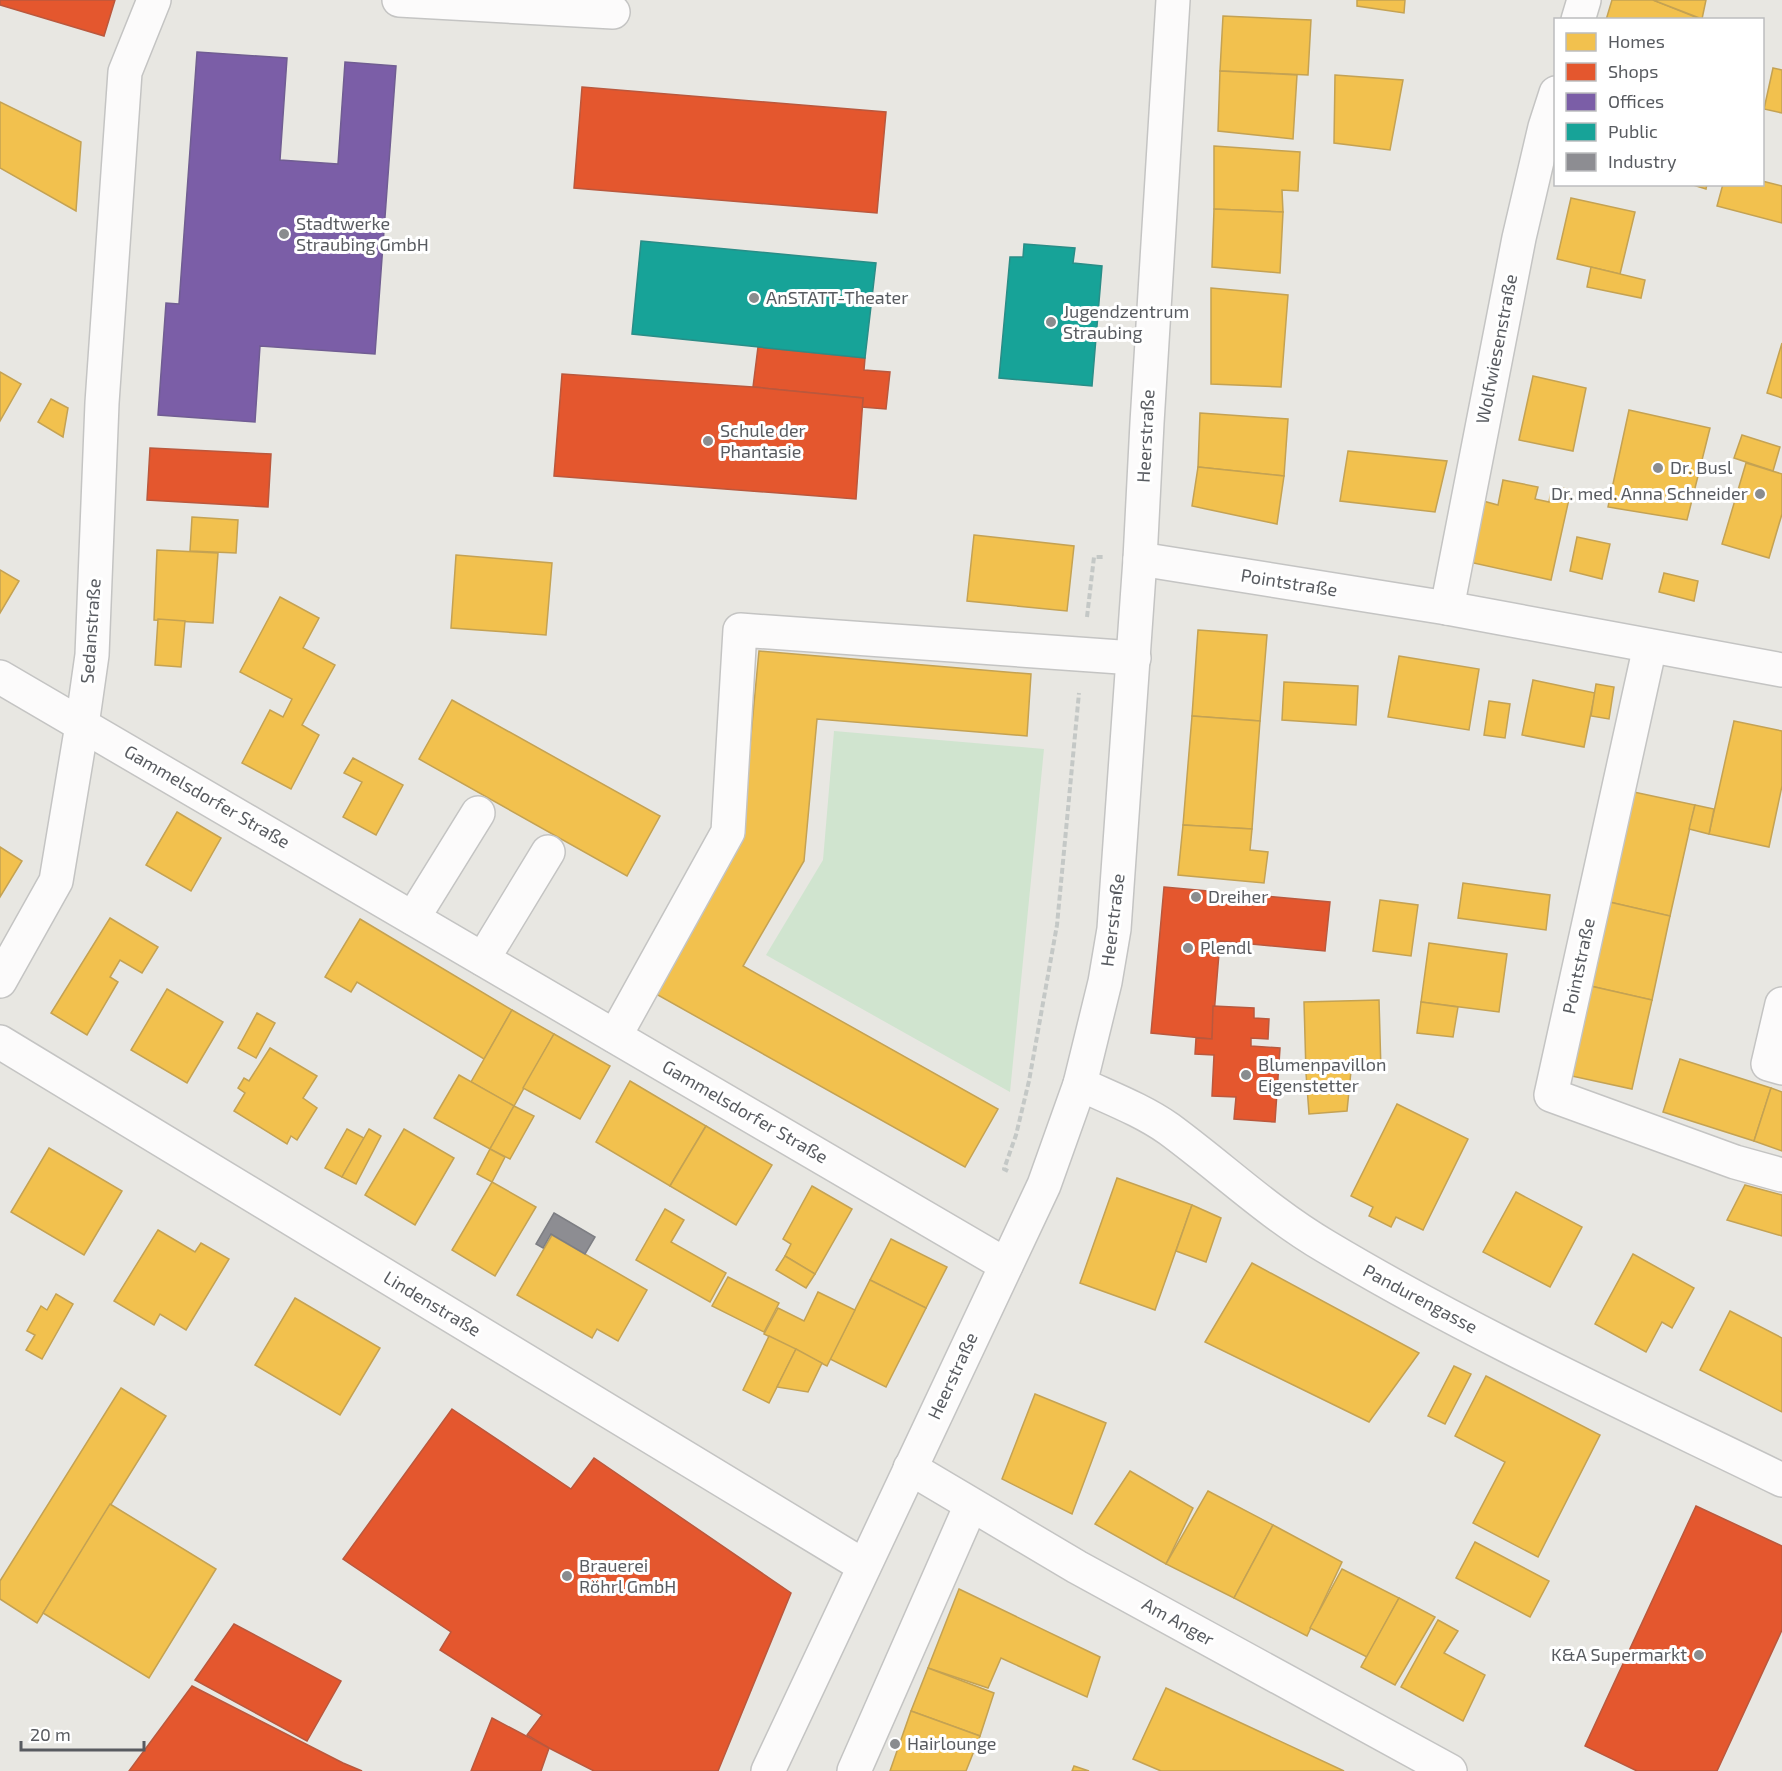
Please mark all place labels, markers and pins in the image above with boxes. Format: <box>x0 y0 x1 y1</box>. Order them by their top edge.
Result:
place label: Stadtwerke Straubing GmbH <box>296 212 429 255</box>
marker: Stadtwerke Straubing GmbH <box>277 227 291 241</box>
place label: AnSTATT-Theater <box>766 286 909 308</box>
marker: AnSTATT-Theater <box>747 291 761 305</box>
place label: Jugendzentrum Straubing <box>1063 300 1189 343</box>
marker: Jugendzentrum Straubing <box>1044 315 1058 329</box>
place label: Schule der Phantasie <box>720 419 806 462</box>
marker: Schule der Phantasie <box>701 434 715 448</box>
place label: Dr. Busl <box>1670 456 1733 478</box>
marker: Dr. Busl <box>1651 461 1665 475</box>
place label: Dr. med. Anna Schneider <box>1551 482 1748 504</box>
marker: Dr. med. Anna Schneider <box>1753 487 1767 501</box>
place label: Dreiher <box>1208 885 1268 907</box>
marker: Dreiher <box>1189 890 1203 904</box>
place label: Plendl <box>1200 936 1252 958</box>
marker: Plendl <box>1181 941 1195 955</box>
place label: Blumenpavillon Eigenstetter <box>1258 1053 1386 1096</box>
marker: Blumenpavillon Eigenstetter <box>1239 1068 1253 1082</box>
place label: Brauerei Röhrl GmbH <box>579 1554 676 1597</box>
marker: Brauerei Röhrl GmbH <box>560 1569 574 1583</box>
place label: K&A Supermarkt <box>1551 1643 1687 1665</box>
marker: K&A Supermarkt <box>1692 1648 1706 1662</box>
place label: Hairlounge <box>907 1732 997 1754</box>
marker: Hairlounge <box>888 1737 902 1751</box>

